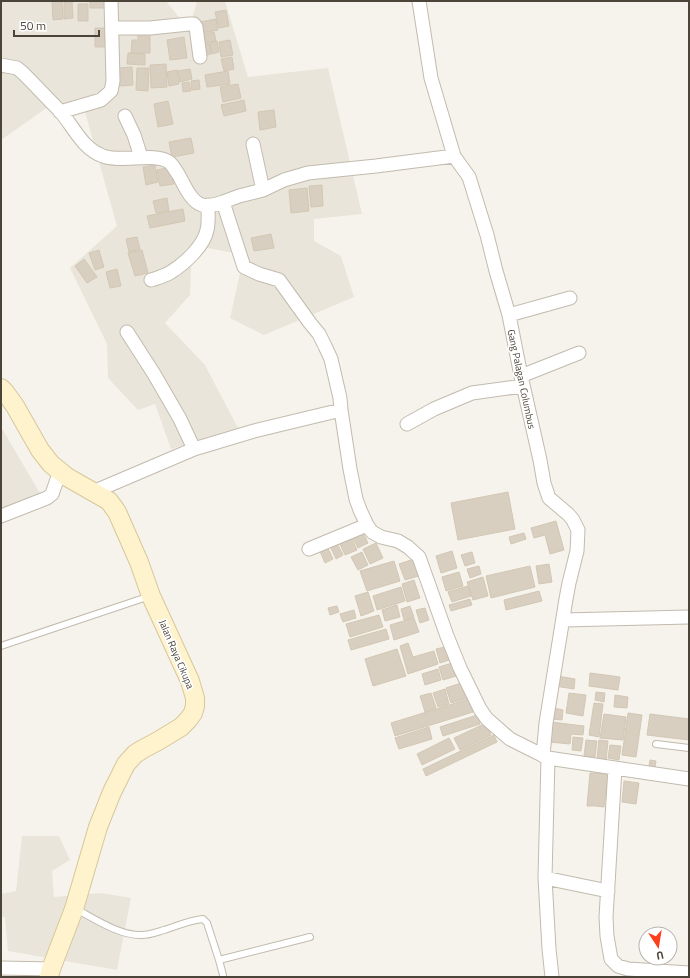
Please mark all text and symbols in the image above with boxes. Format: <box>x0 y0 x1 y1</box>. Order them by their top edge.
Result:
scale bar <box>14 12 99 38</box>
text: 50 m <box>20 16 46 35</box>
street label: Gang Palagan Columbus <box>504 328 539 431</box>
street label: Jalan Raya Cikupa <box>155 617 198 691</box>
north arrow <box>638 926 678 966</box>
text: U <box>655 947 665 964</box>

